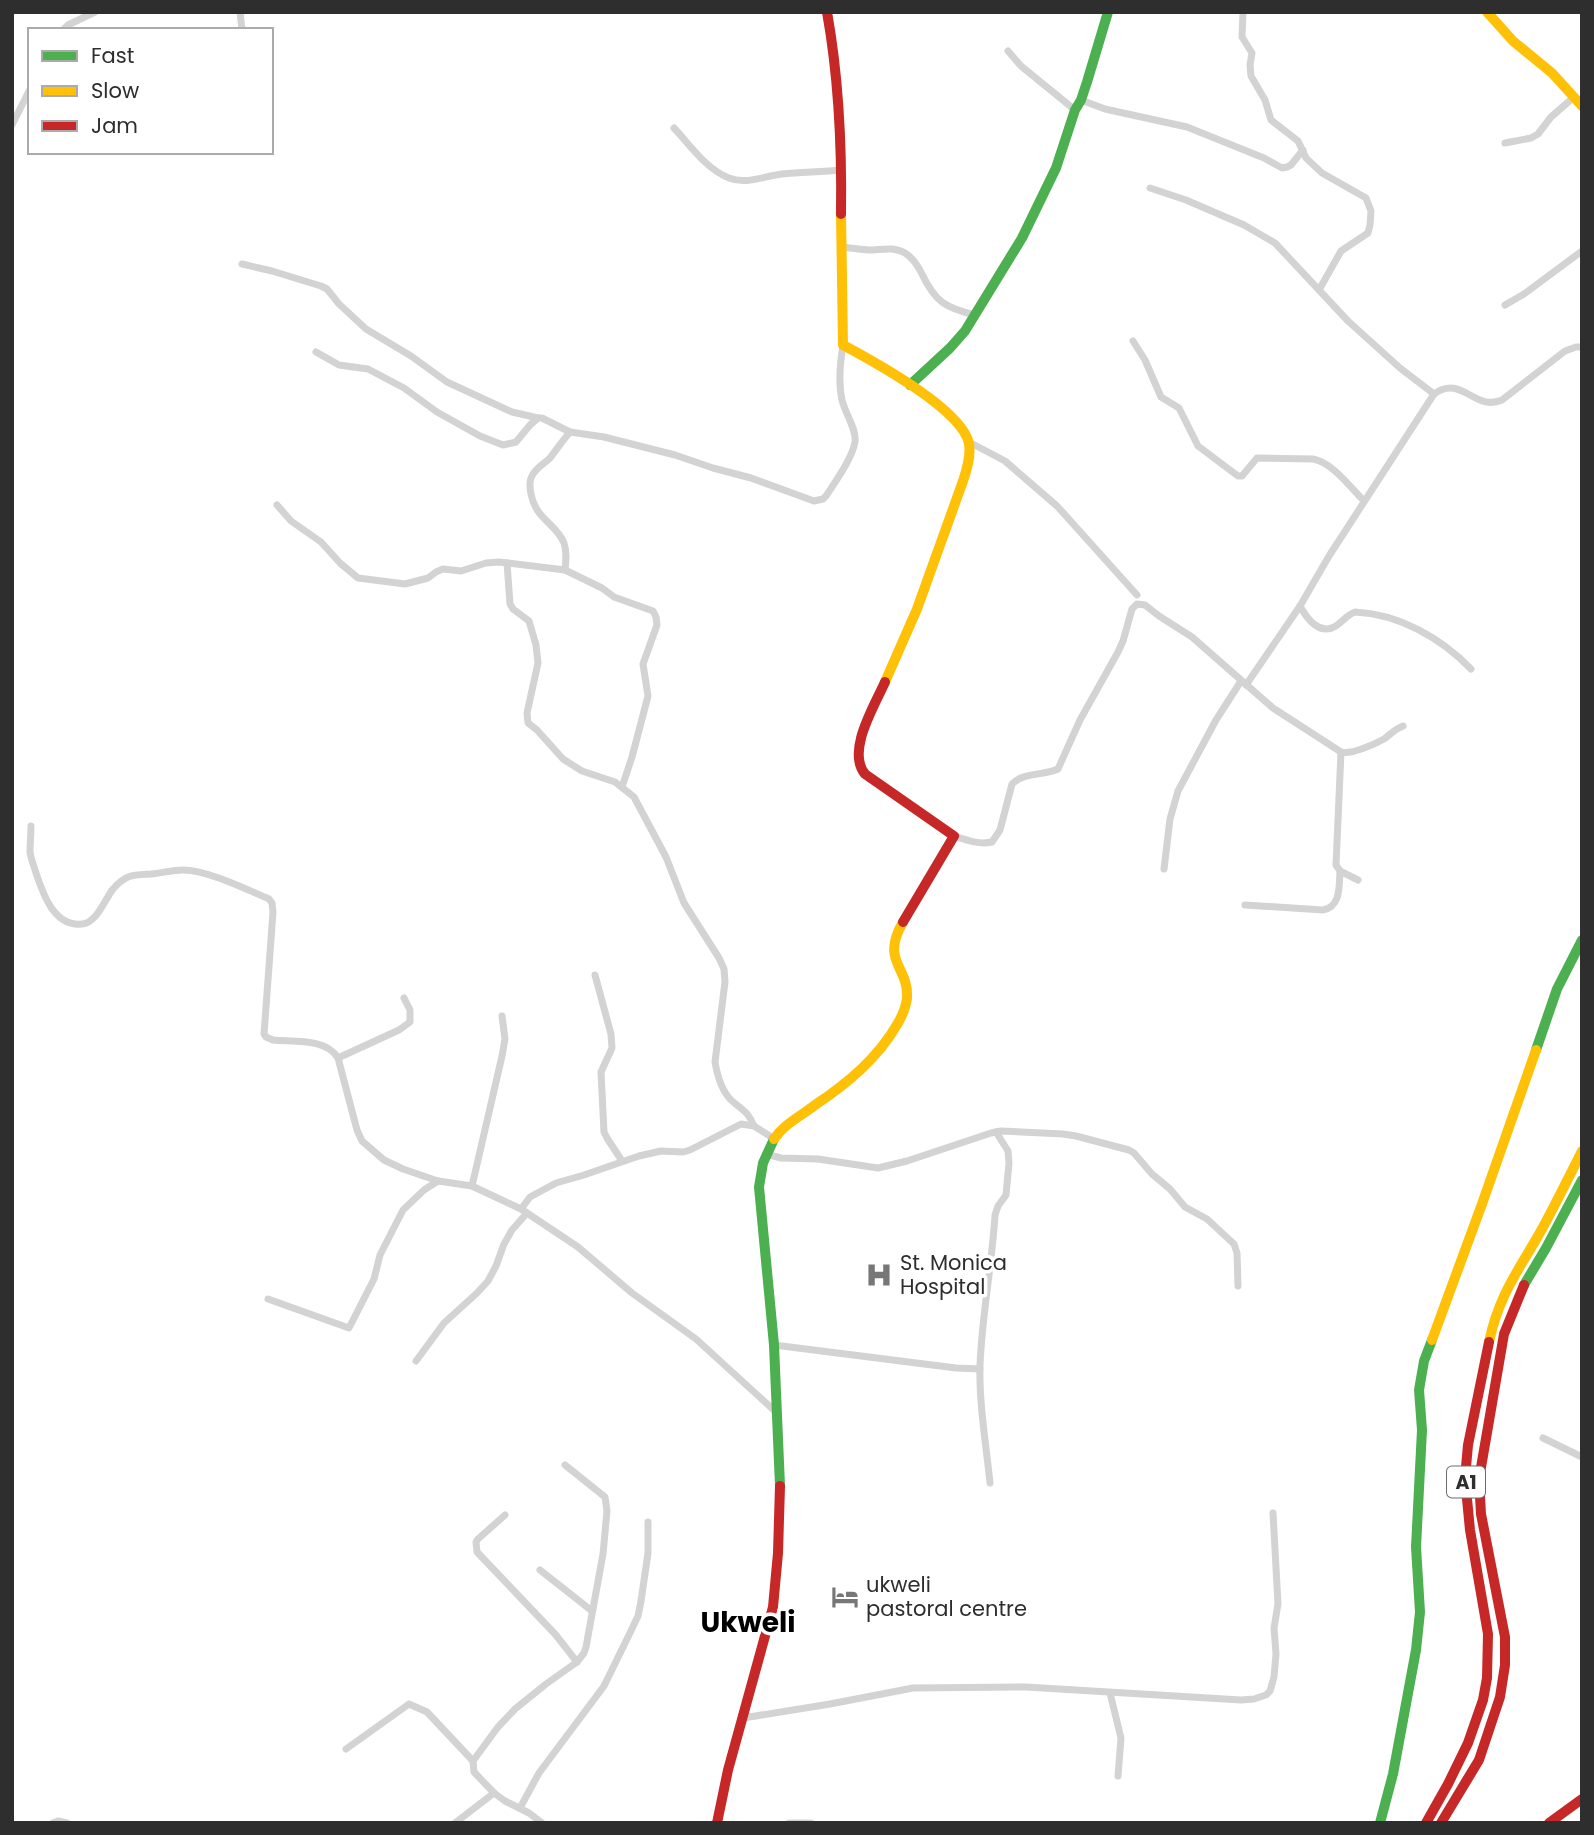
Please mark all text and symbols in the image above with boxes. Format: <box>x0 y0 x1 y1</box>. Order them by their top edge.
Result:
legend <box>28 28 273 154</box>
text: Fast <box>91 41 134 70</box>
text: Slow <box>91 76 139 105</box>
text: Jam <box>91 111 138 140</box>
place label: St. Monica Hospital <box>900 1248 1007 1301</box>
hospital icon: St. Monica Hospital <box>864 1260 894 1290</box>
road number: A1 <box>1447 1466 1485 1498</box>
place label: ukweli pastoral centre <box>866 1570 1027 1623</box>
hotel icon: ukweli pastoral centre <box>830 1582 860 1612</box>
district label: Ukweli <box>700 1603 796 1642</box>

